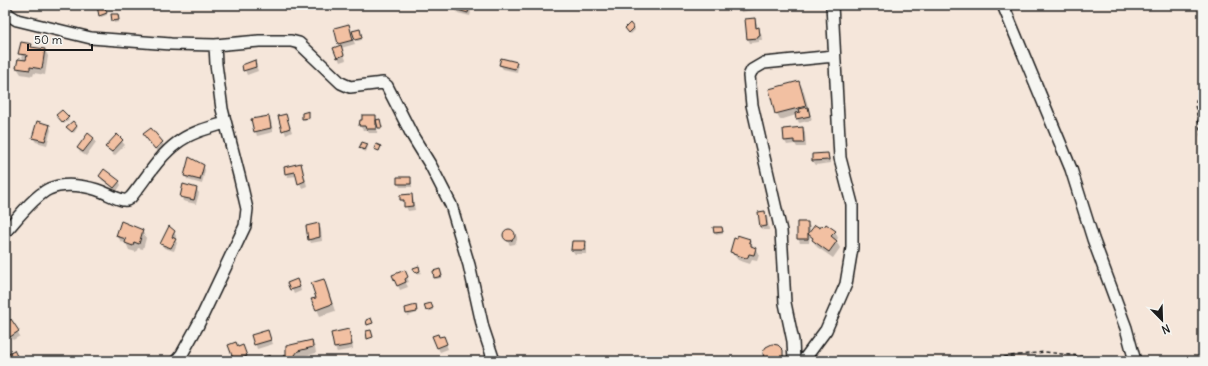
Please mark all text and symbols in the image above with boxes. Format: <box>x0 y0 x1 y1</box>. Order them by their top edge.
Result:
scale bar <box>28 26 92 52</box>
text: 50 m <box>34 32 63 47</box>
north arrow <box>1142 300 1182 340</box>
text: N <box>1160 321 1172 337</box>

